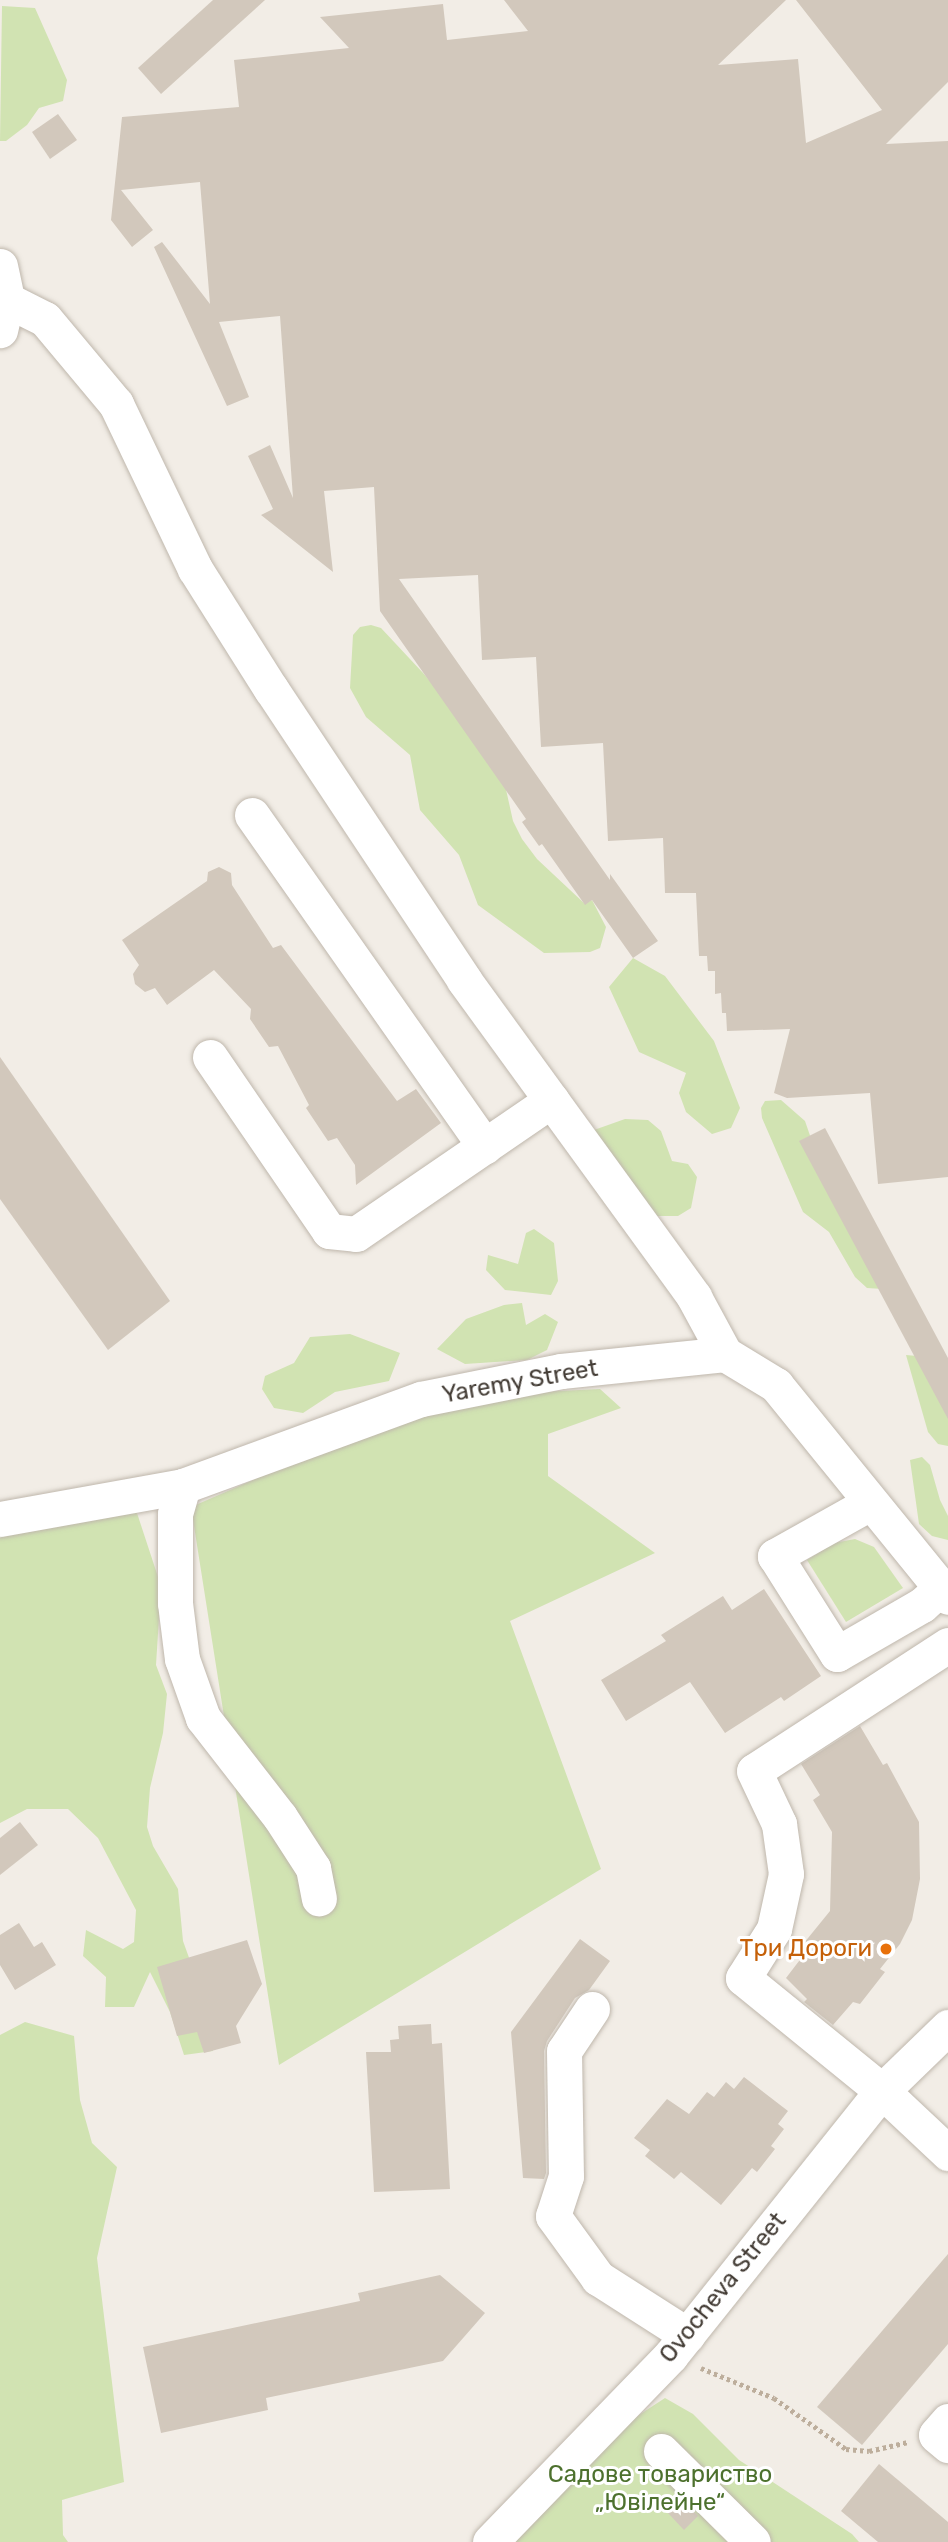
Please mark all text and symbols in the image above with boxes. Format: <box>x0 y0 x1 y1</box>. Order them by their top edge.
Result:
street label: Yaremy Street <box>440 1354 600 1410</box>
place label: Три Дороги <box>740 1935 872 1963</box>
marker: Три Дороги <box>878 1941 894 1957</box>
street label: Ovocheva Street <box>654 2207 792 2369</box>
park label: Садове товариство „Ювілейне“ <box>548 2461 772 2517</box>

